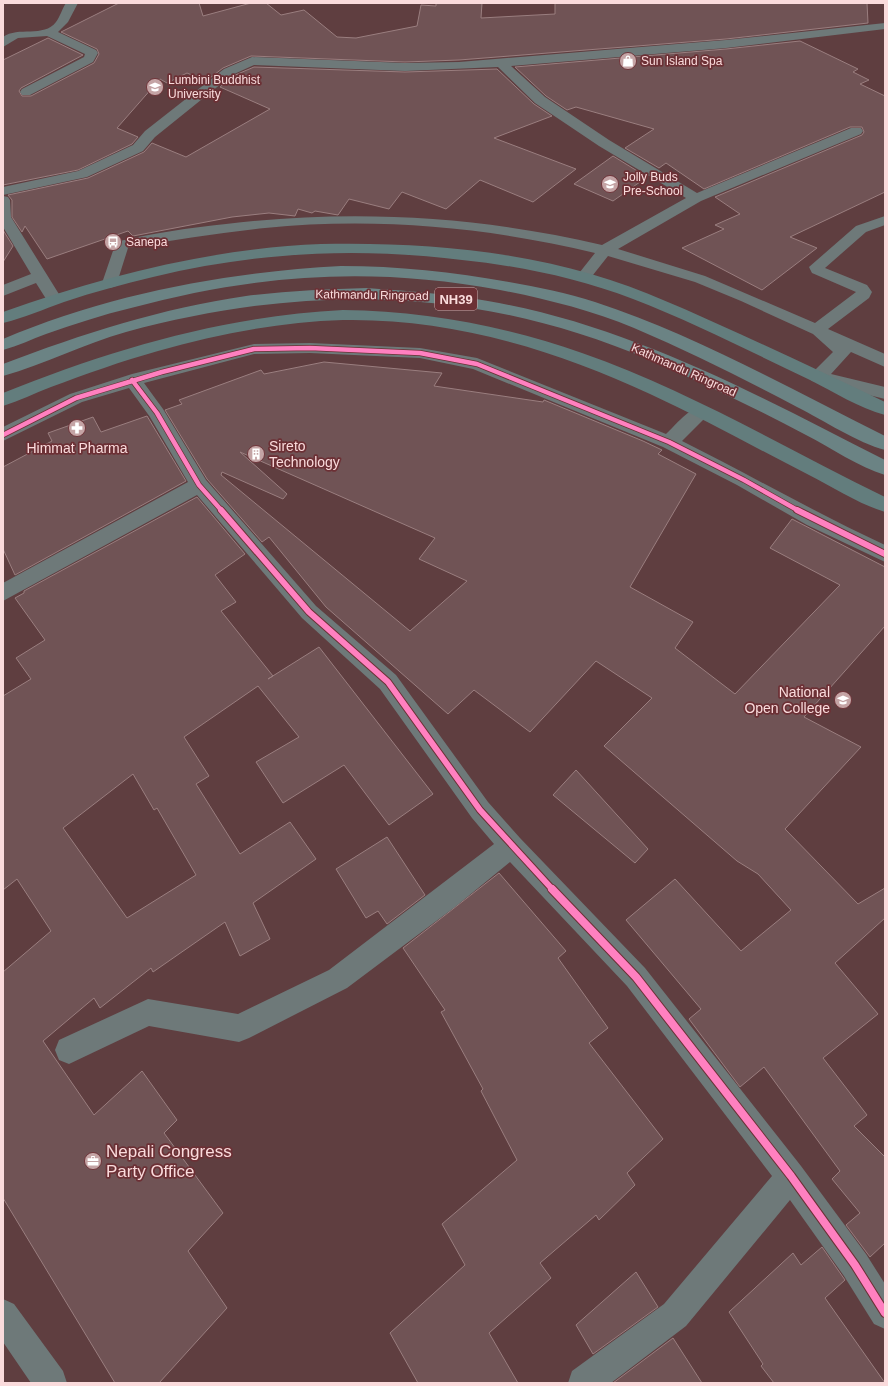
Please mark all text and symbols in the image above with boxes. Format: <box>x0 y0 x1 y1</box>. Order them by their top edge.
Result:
shop icon: Sun Island Spa <box>618 51 638 71</box>
place label: Sun Island Spa <box>641 54 723 68</box>
place label: Lumbini Buddhist University <box>168 73 261 101</box>
school or university icon: Lumbini Buddhist University <box>145 77 165 97</box>
place label: Jolly Buds Pre-School <box>623 170 682 198</box>
school or university icon: Jolly Buds Pre-School <box>600 174 620 194</box>
bus stop icon: Sanepa <box>103 232 123 252</box>
place label: Sanepa <box>126 235 168 249</box>
street label: Kathmandu Ringroad <box>315 287 429 303</box>
road number: NH39 <box>435 288 477 310</box>
street label: Kathmandu Ringroad <box>629 341 739 399</box>
pharmacy icon: Himmat Pharma <box>67 418 87 438</box>
place label: Sireto Technology <box>269 438 340 470</box>
place label: Himmat Pharma <box>26 440 128 456</box>
building icon: Sireto Technology <box>246 444 266 464</box>
place label: National Open College <box>744 684 830 716</box>
school or university icon: National Open College <box>833 690 853 710</box>
place label: Nepali Congress Party Office <box>106 1142 232 1181</box>
office icon: Nepali Congress Party Office <box>83 1151 103 1171</box>

